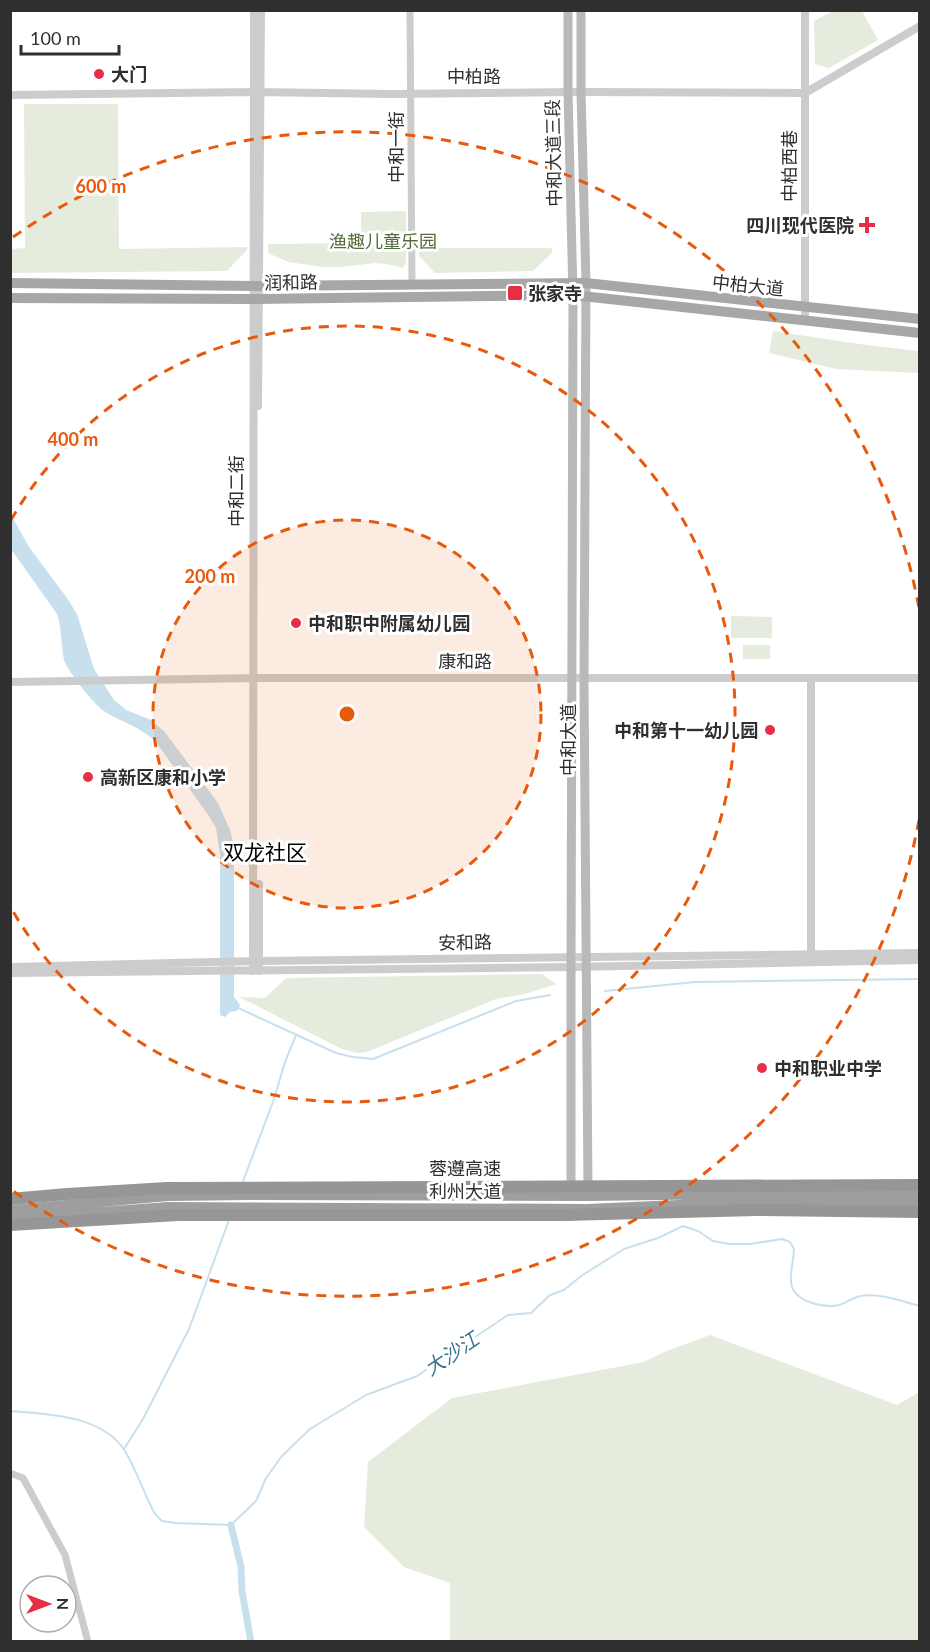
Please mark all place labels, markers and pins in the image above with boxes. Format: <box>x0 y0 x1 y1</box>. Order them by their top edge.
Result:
place label: 大门 <box>111 63 147 85</box>
marker: 大门 <box>92 67 106 81</box>
place label: 四川现代医院 <box>746 214 854 236</box>
marker: 四川现代医院 <box>858 216 876 234</box>
place label: 张家寺 <box>528 282 582 304</box>
marker: 张家寺 <box>506 284 524 302</box>
place label: 中和职中附属幼儿园 <box>308 612 470 634</box>
marker: 中和职中附属幼儿园 <box>289 616 303 630</box>
centre of rings <box>337 704 357 724</box>
place label: 中和第十一幼儿园 <box>614 719 758 741</box>
marker: 中和第十一幼儿园 <box>763 723 777 737</box>
place label: 高新区康和小学 <box>100 766 226 788</box>
marker: 高新区康和小学 <box>81 770 95 784</box>
place label: 中和职业中学 <box>774 1057 882 1079</box>
marker: 中和职业中学 <box>755 1061 769 1075</box>

